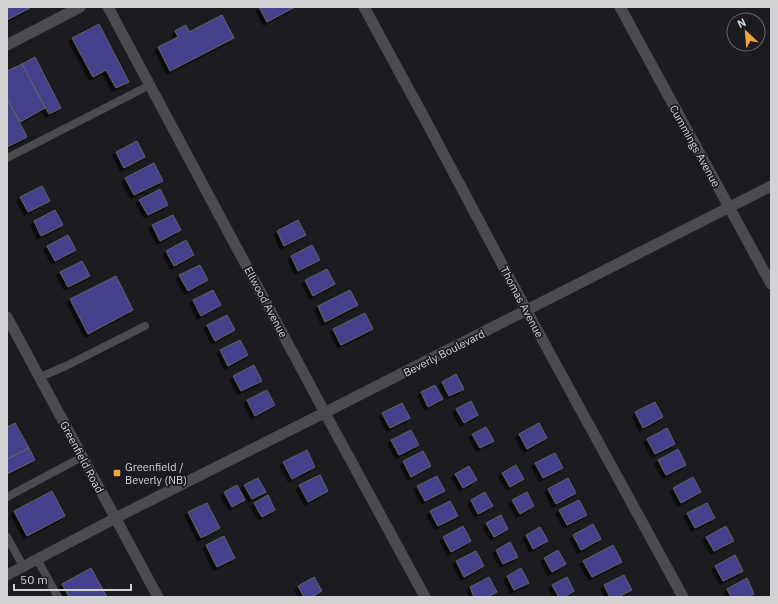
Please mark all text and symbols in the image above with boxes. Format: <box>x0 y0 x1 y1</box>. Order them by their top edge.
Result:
north arrow <box>726 12 766 52</box>
text: N <box>735 15 748 31</box>
street label: Cummings Avenue <box>667 102 723 190</box>
street label: Ellwood Avenue <box>241 264 291 340</box>
street label: Thomas Avenue <box>497 264 547 340</box>
street label: Beverly Boulevard <box>401 326 487 380</box>
street label: Greenfield Road <box>57 419 107 495</box>
place label: Greenfield / Beverly (NB) <box>125 460 187 487</box>
marker: Greenfield / Beverly (NB) <box>112 468 122 478</box>
scale bar <box>14 566 131 592</box>
text: 50 m <box>20 572 48 587</box>

